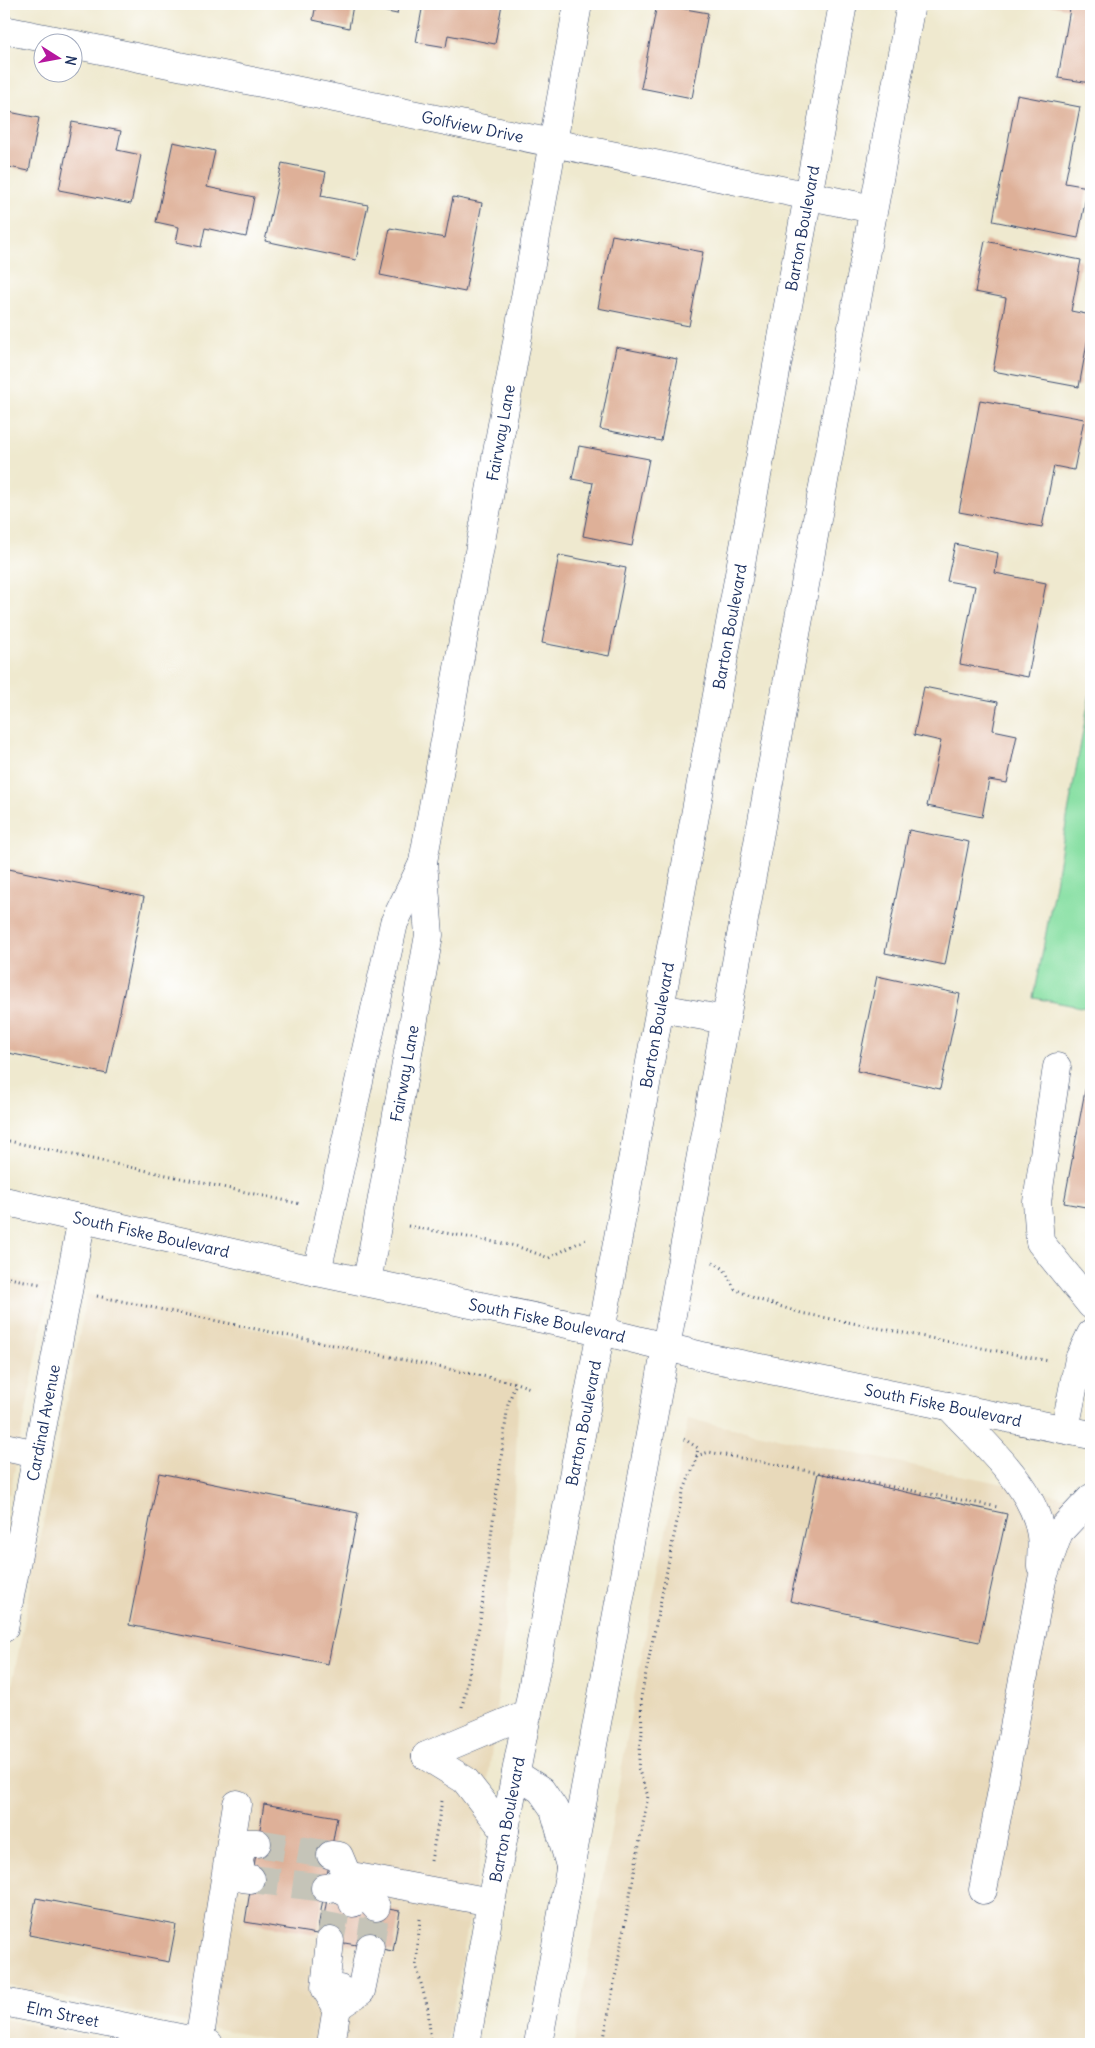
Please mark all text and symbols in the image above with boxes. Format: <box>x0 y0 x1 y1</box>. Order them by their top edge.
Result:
north arrow <box>32 32 82 82</box>
text: N <box>61 54 81 67</box>
street label: Golfview Drive <box>420 106 525 147</box>
street label: Barton Boulevard <box>781 164 823 293</box>
street label: Fairway Lane <box>482 383 519 483</box>
street label: Barton Boulevard <box>708 562 751 691</box>
street label: Barton Boulevard <box>636 961 678 1089</box>
street label: Fairway Lane <box>386 1023 423 1123</box>
street label: South Fiske Boulevard <box>71 1207 231 1262</box>
street label: South Fiske Boulevard <box>467 1294 628 1347</box>
street label: Barton Boulevard <box>561 1359 605 1487</box>
street label: Cardinal Avenue <box>22 1363 64 1483</box>
street label: South Fiske Boulevard <box>863 1379 1023 1431</box>
street label: Barton Boulevard <box>485 1755 529 1884</box>
street label: Elm Street <box>25 1997 101 2031</box>

